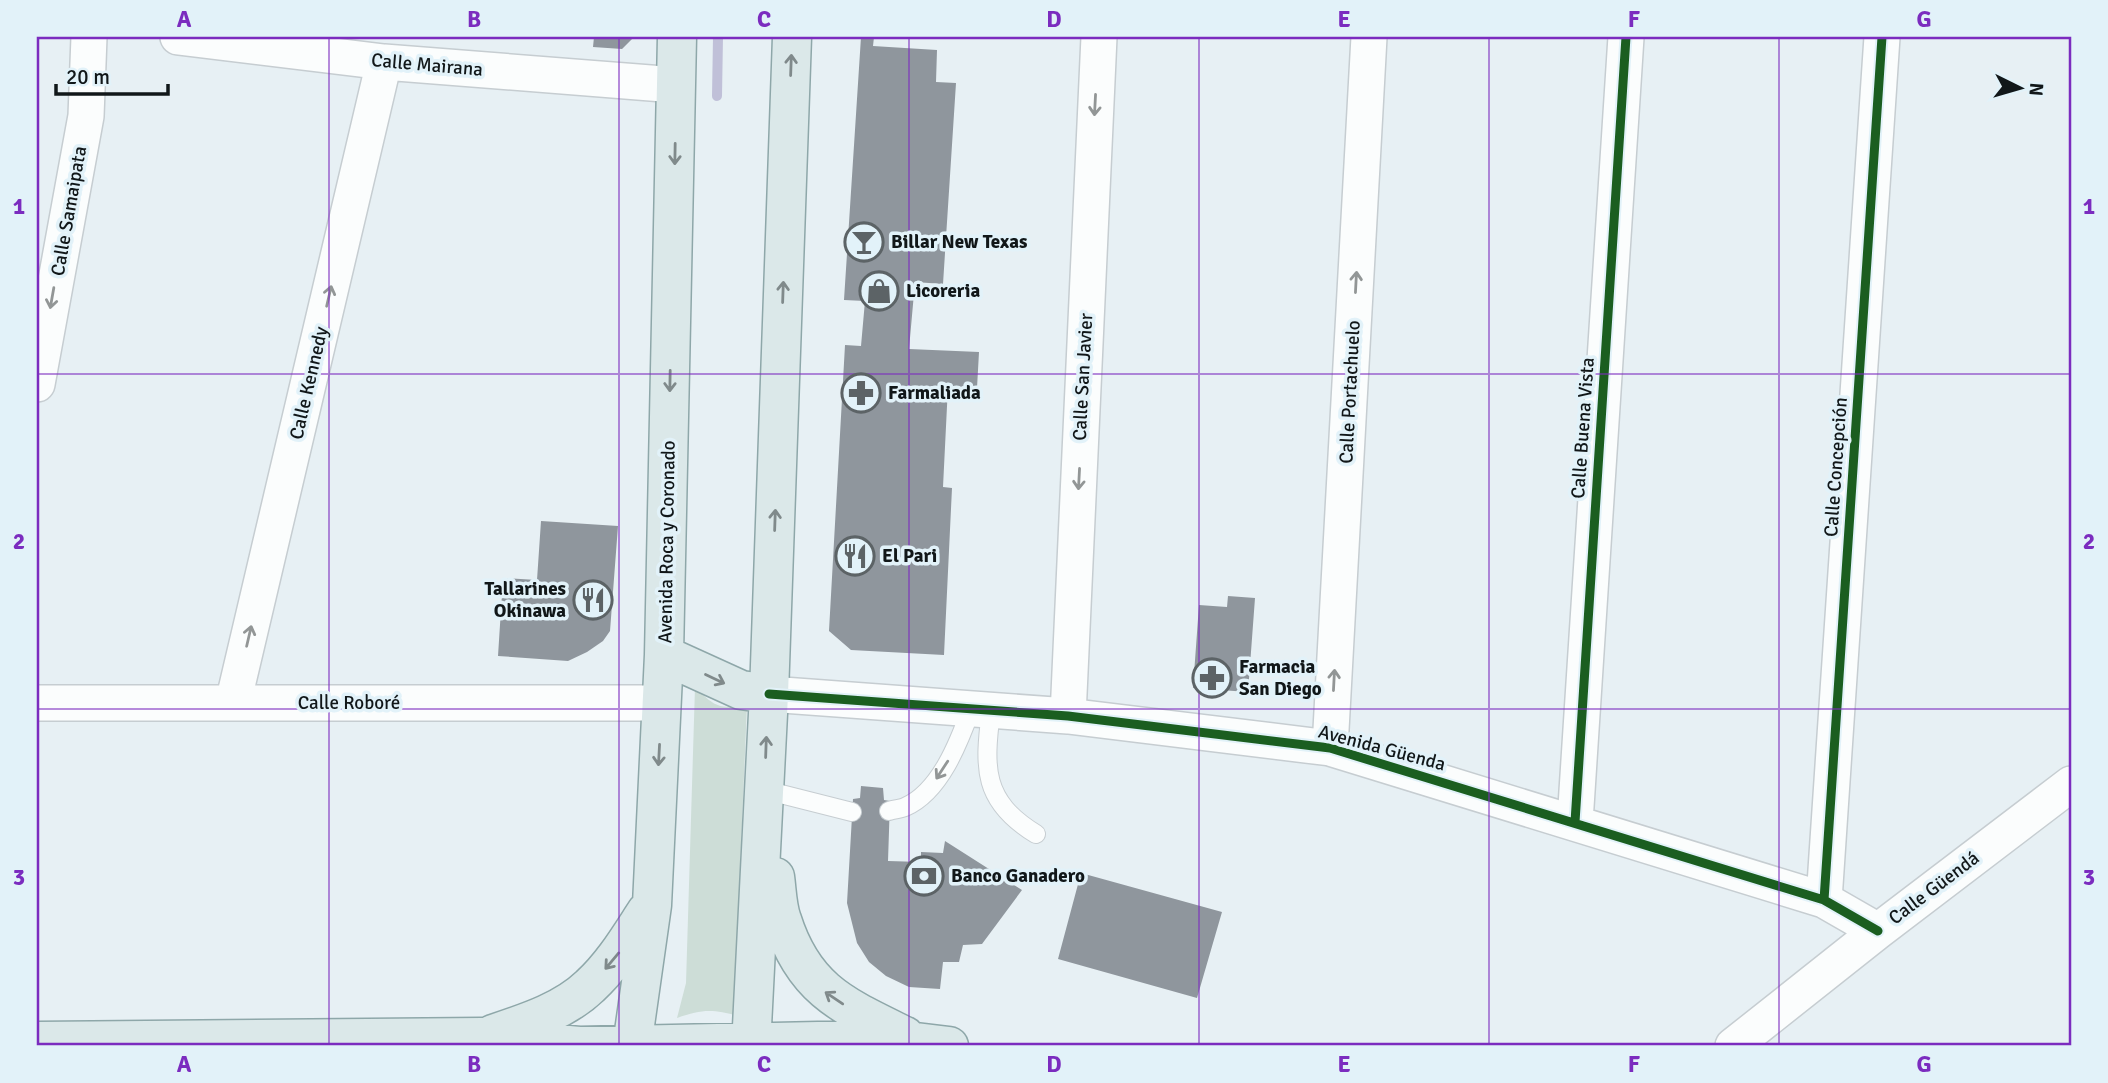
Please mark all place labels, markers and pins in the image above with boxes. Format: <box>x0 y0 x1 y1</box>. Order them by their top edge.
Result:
bar icon: Billar New Texas <box>843 221 885 263</box>
place label: Billar New Texas <box>891 230 1027 254</box>
shop icon: Licoreria <box>858 270 900 312</box>
place label: Licoreria <box>906 279 980 303</box>
pharmacy icon: Farmaliada <box>840 372 882 414</box>
place label: Farmaliada <box>888 381 981 405</box>
restaurant icon: El Pari <box>834 535 876 577</box>
place label: El Pari <box>882 544 937 568</box>
place label: Tallarines Okinawa <box>485 577 566 623</box>
restaurant icon: Tallarines Okinawa <box>572 579 614 621</box>
place label: Farmacia San Diego <box>1239 655 1322 701</box>
pharmacy icon: Farmacia San Diego <box>1191 657 1233 699</box>
bank icon: Banco Ganadero <box>903 855 945 897</box>
place label: Banco Ganadero <box>951 864 1085 888</box>

